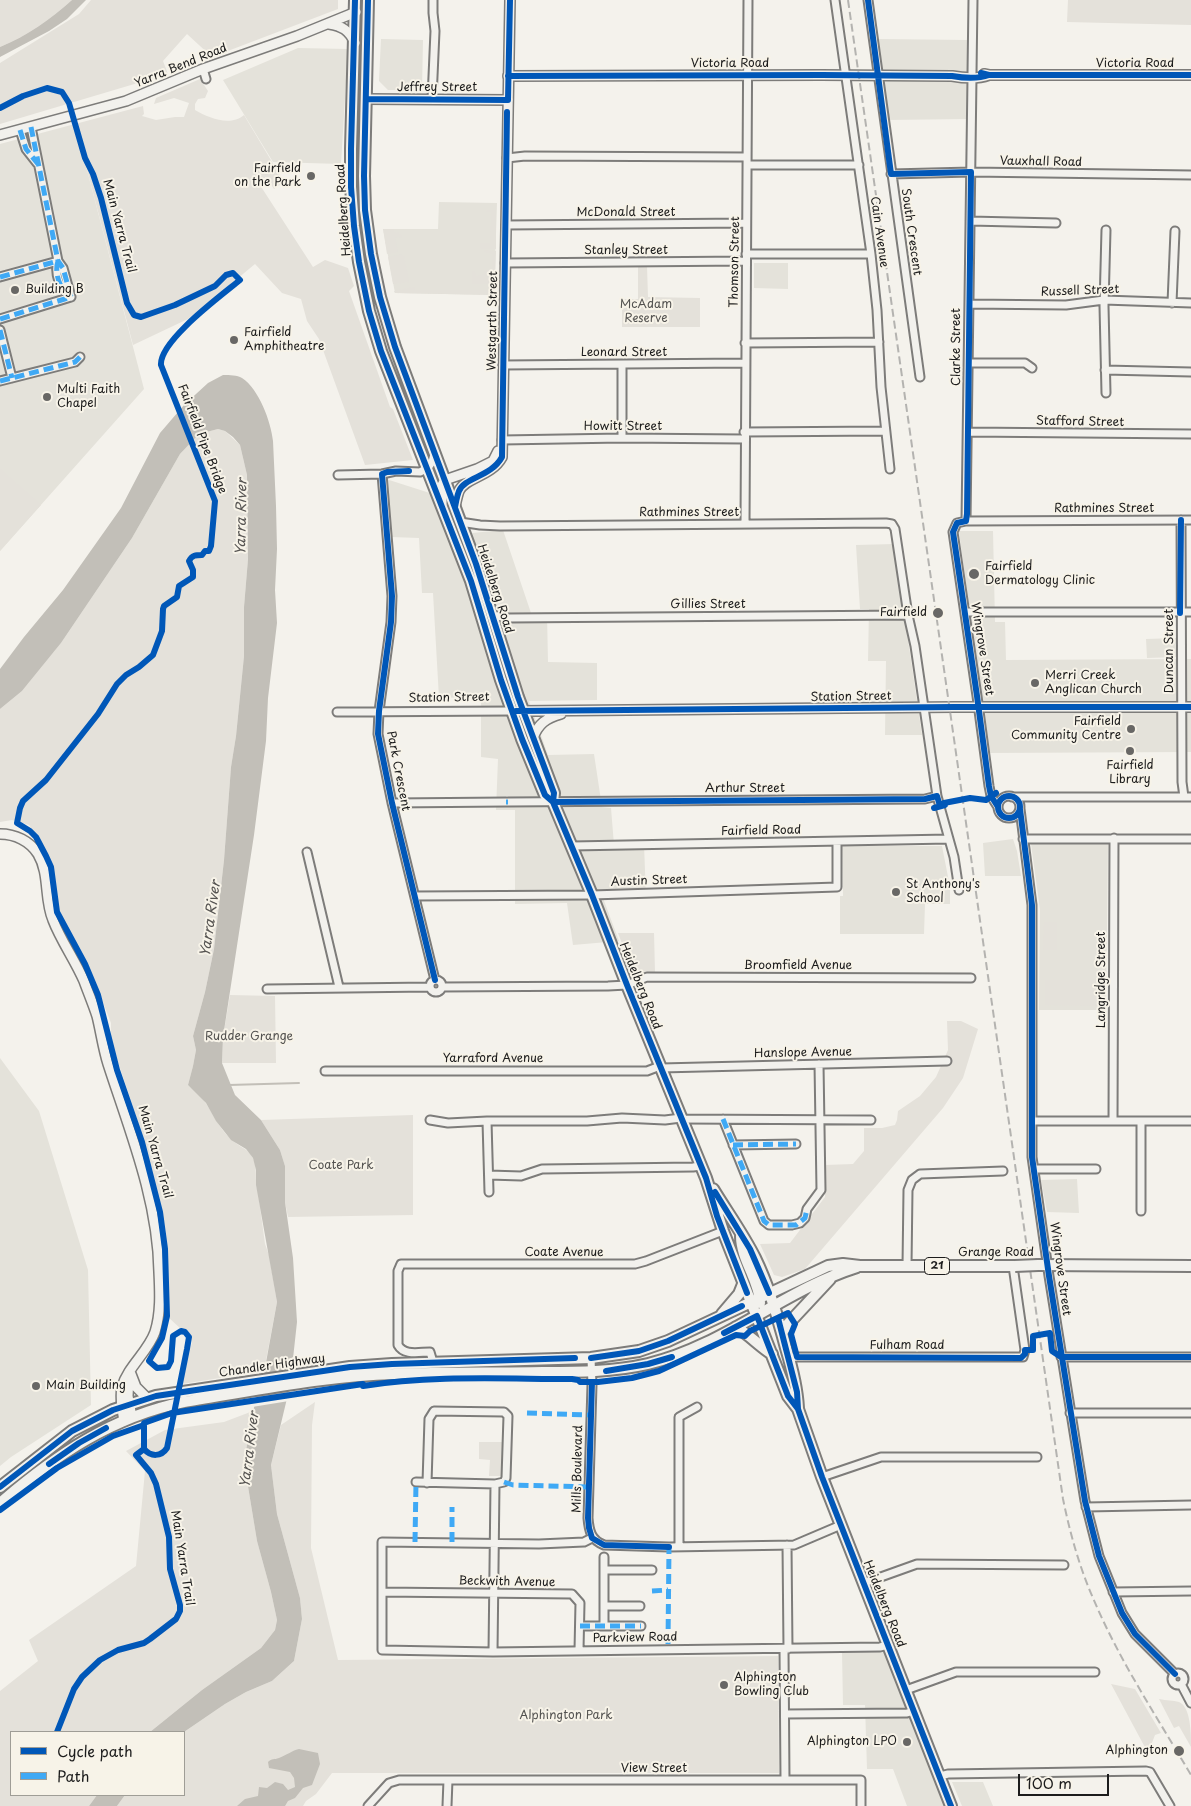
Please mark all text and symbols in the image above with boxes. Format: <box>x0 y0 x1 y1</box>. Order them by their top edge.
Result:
street label: Yarra Bend Road <box>133 41 229 91</box>
street label: Victoria Road <box>691 57 769 71</box>
street label: Victoria Road <box>1096 57 1174 71</box>
street label: Jeffrey Street <box>397 81 477 95</box>
street label: Vauxhall Road <box>1000 154 1082 170</box>
place label: Fairfield on the Park <box>234 162 301 190</box>
street label: Heidelberg Road <box>334 163 354 257</box>
marker: Fairfield on the Park <box>305 170 317 182</box>
street label: Main Yarra Trail <box>100 178 138 274</box>
street label: South Crescent <box>898 188 924 276</box>
street label: Cain Avenue <box>867 196 891 268</box>
street label: McDonald Street <box>577 206 675 220</box>
street label: Thomson Street <box>727 216 743 308</box>
street label: Stanley Street <box>584 244 668 258</box>
street label: Westgarth Street <box>485 271 501 371</box>
street label: Russell Street <box>1040 282 1120 300</box>
place label: Building B <box>25 283 84 297</box>
marker: Building B <box>9 284 21 296</box>
park label: McAdam Reserve <box>620 298 672 326</box>
street label: Clarke Street <box>950 308 964 386</box>
place label: Fairfield Amphitheatre <box>244 326 324 354</box>
marker: Fairfield Amphitheatre <box>228 334 240 346</box>
street label: Leonard Street <box>581 346 667 360</box>
street label: Fairfield Pipe Bridge <box>174 382 230 496</box>
place label: Multi Faith Chapel <box>57 383 120 411</box>
marker: Multi Faith Chapel <box>41 391 53 403</box>
street label: Stafford Street <box>1036 414 1124 430</box>
street label: Howitt Street <box>584 420 662 434</box>
water label: Yarra River <box>233 478 251 556</box>
street label: Rathmines Street <box>1054 502 1154 516</box>
street label: Rathmines Street <box>639 506 739 520</box>
street label: Heidelberg Road <box>474 543 516 635</box>
place label: Fairfield Dermatology Clinic <box>985 560 1095 588</box>
marker: Fairfield Dermatology Clinic <box>967 567 981 581</box>
street label: Gillies Street <box>670 598 746 612</box>
street label: Wingrove Street <box>968 601 996 697</box>
place label: Fairfield <box>880 606 927 620</box>
marker: Fairfield <box>931 606 945 620</box>
street label: Duncan Street <box>1163 609 1177 693</box>
place label: Merri Creek Anglican Church <box>1045 669 1142 697</box>
marker: Merri Creek Anglican Church <box>1029 677 1041 689</box>
street label: Station Street <box>810 689 892 705</box>
street label: Station Street <box>408 690 490 706</box>
place label: Fairfield Community Centre <box>1011 715 1121 743</box>
marker: Fairfield Community Centre <box>1125 723 1137 735</box>
street label: Park Crescent <box>383 730 413 812</box>
marker: Fairfield Library <box>1124 745 1136 757</box>
place label: Fairfield Library <box>1106 759 1154 787</box>
street label: Arthur Street <box>705 782 785 796</box>
street label: Fairfield Road <box>721 823 801 839</box>
street label: Austin Street <box>610 872 688 890</box>
place label: St Anthony's School <box>906 878 980 906</box>
water label: Yarra River <box>197 880 225 958</box>
marker: St Anthony's School <box>890 886 902 898</box>
street label: Langridge Street <box>1095 932 1109 1028</box>
street label: Heidelberg Road <box>616 940 664 1032</box>
street label: Broomfield Avenue <box>744 959 852 973</box>
park label: Rudder Grange <box>205 1030 293 1044</box>
street label: Hanslope Avenue <box>754 1045 852 1061</box>
street label: Yarraford Avenue <box>443 1052 543 1066</box>
street label: Main Yarra Trail <box>135 1104 175 1200</box>
park label: Coate Park <box>309 1159 373 1173</box>
street label: Wingrove Street <box>1046 1221 1074 1317</box>
street label: Coate Avenue <box>524 1246 604 1260</box>
street label: Grange Road <box>958 1246 1034 1260</box>
road number: 21 <box>924 1258 950 1274</box>
street label: Fulham Road <box>870 1339 944 1353</box>
street label: Chandler Highway <box>218 1351 326 1381</box>
place label: Main Building <box>46 1379 126 1393</box>
marker: Main Building <box>30 1380 42 1392</box>
water label: Yarra River <box>237 1411 263 1489</box>
street label: Mills Boulevard <box>570 1425 586 1513</box>
street label: Main Yarra Trail <box>167 1509 197 1607</box>
street label: Heidelberg Road <box>860 1558 908 1650</box>
street label: Beckwith Avenue <box>459 1574 555 1590</box>
street label: Parkview Road <box>592 1630 678 1646</box>
place label: Alphington Bowling Club <box>734 1671 809 1699</box>
marker: Alphington Bowling Club <box>718 1679 730 1691</box>
park label: Alphington Park <box>519 1709 613 1723</box>
legend <box>10 1731 185 1796</box>
place label: Alphington LPO <box>807 1735 897 1749</box>
marker: Alphington LPO <box>901 1736 913 1748</box>
text: Cycle path <box>57 1739 133 1762</box>
place label: Alphington <box>1106 1744 1168 1758</box>
marker: Alphington <box>1172 1744 1186 1758</box>
street label: View Street <box>621 1762 687 1776</box>
text: Path <box>57 1764 89 1787</box>
scale bar <box>1021 1764 1112 1796</box>
text: 100 m <box>1026 1771 1072 1794</box>

